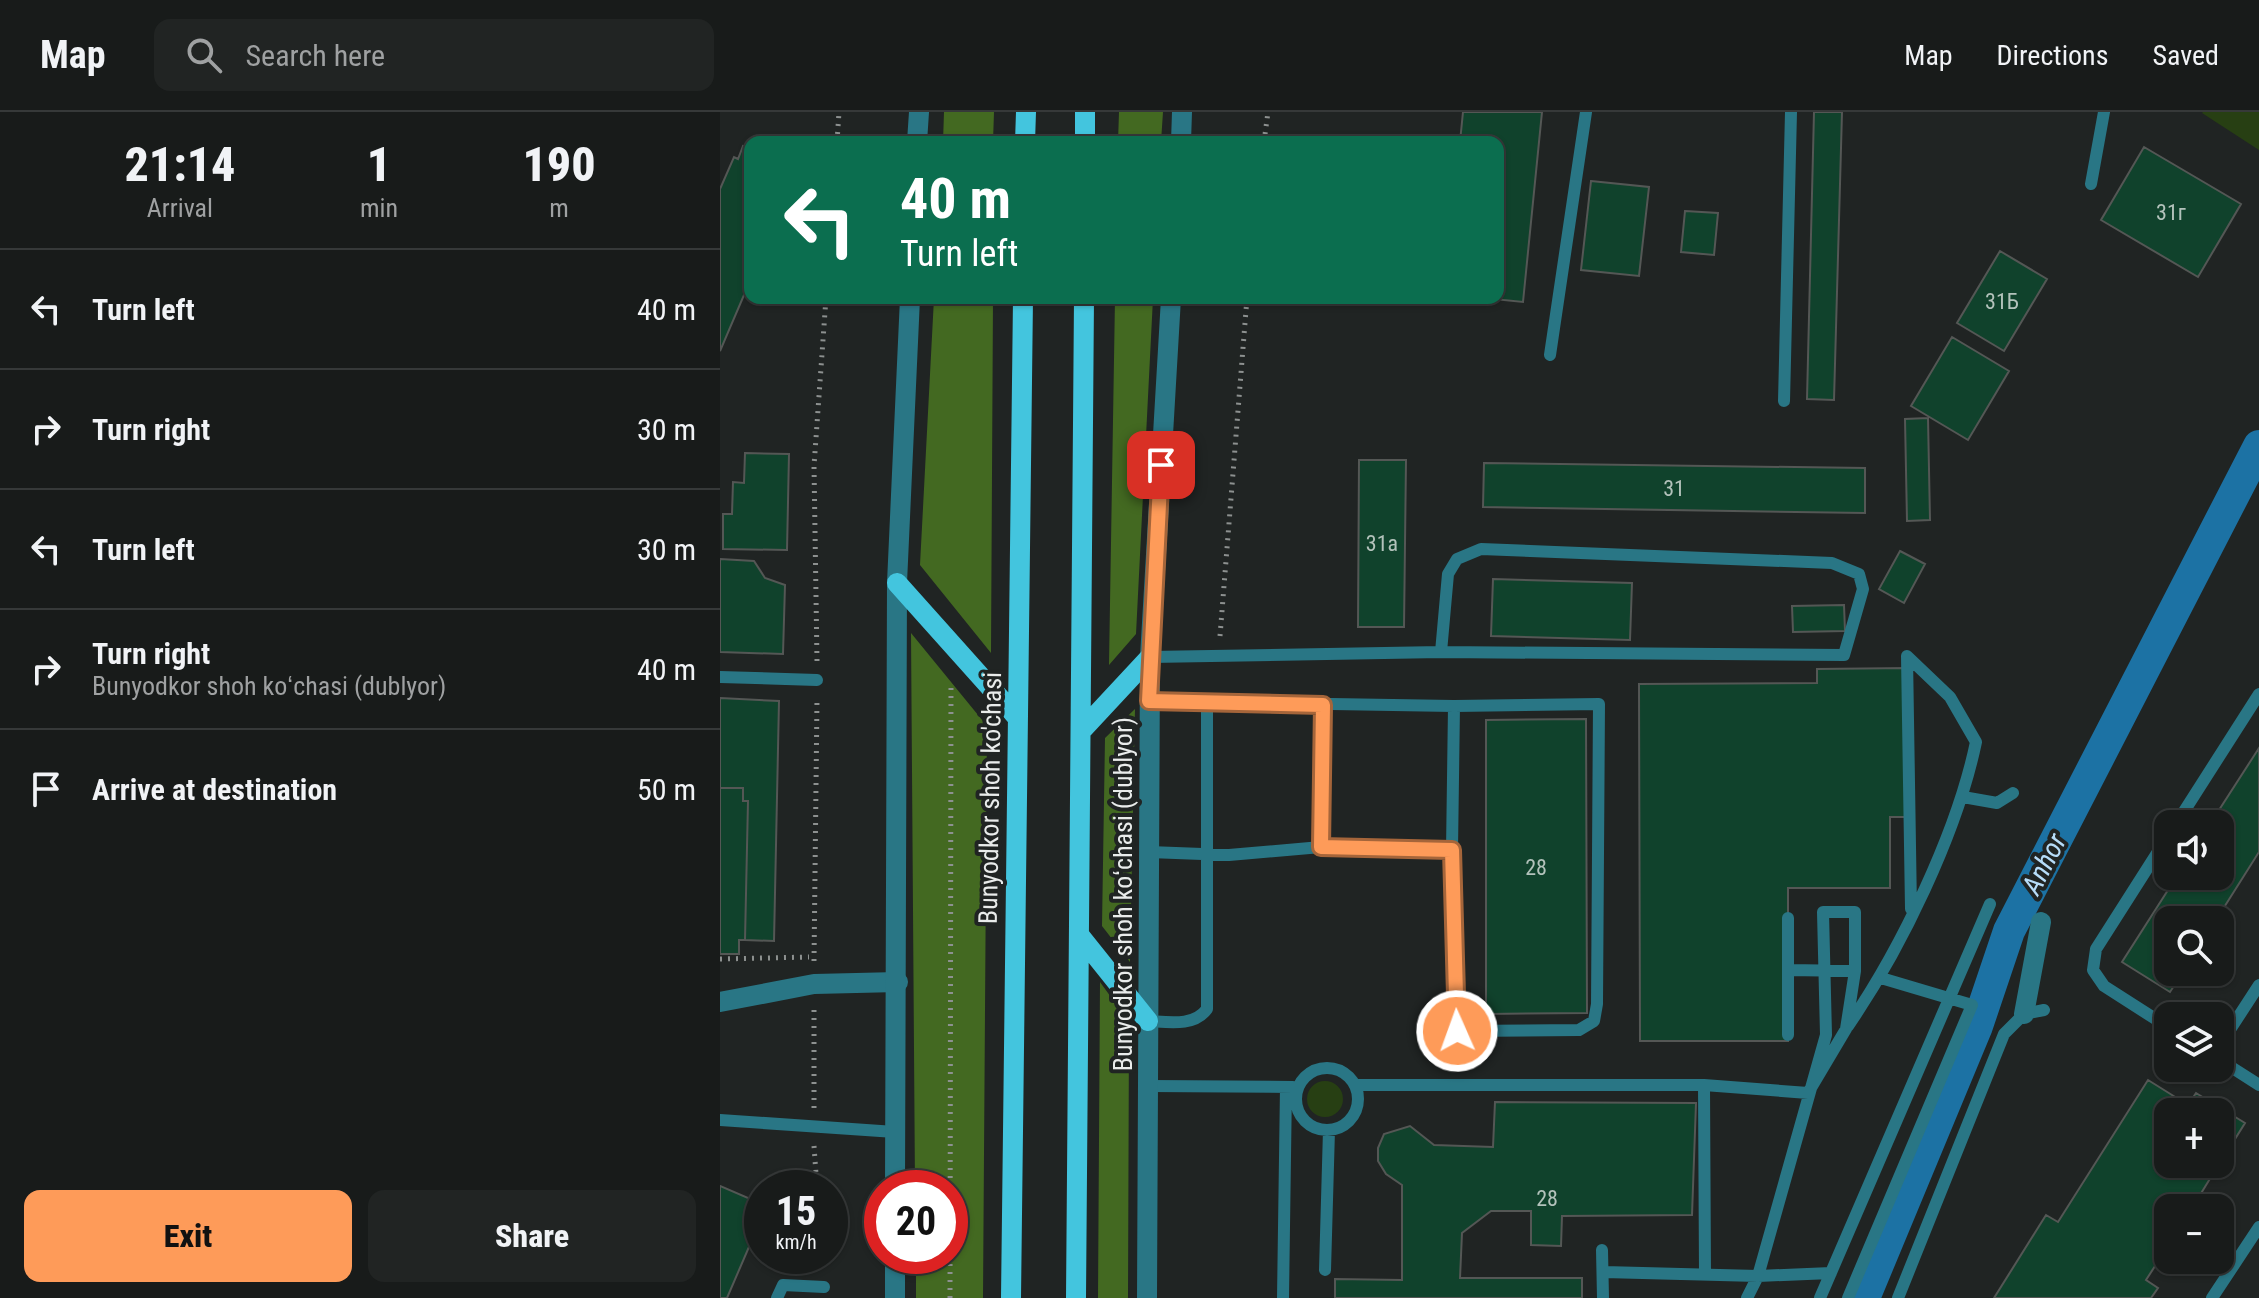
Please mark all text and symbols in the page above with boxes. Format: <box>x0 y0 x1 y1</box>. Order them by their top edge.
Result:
search box <box>154 19 714 91</box>
text: Map <box>40 33 106 77</box>
icon: search <box>182 33 226 77</box>
text: Search here <box>246 38 385 73</box>
text: Map <box>1904 39 1953 72</box>
text: Directions <box>1997 39 2108 72</box>
text: Saved <box>2152 39 2219 72</box>
text: 21:14 <box>124 136 236 193</box>
text: 1 <box>367 136 391 193</box>
text: 190 <box>522 136 596 193</box>
text: 40 m <box>900 166 1011 232</box>
icon: left <box>768 168 872 272</box>
text: Arrival <box>147 193 213 223</box>
text: min <box>360 193 398 223</box>
text: m <box>549 193 569 223</box>
house number: 31г <box>2156 200 2186 225</box>
text: Turn left <box>900 233 1018 275</box>
icon: left <box>24 287 68 331</box>
house number: 31Б <box>1985 289 2019 314</box>
text: Turn left <box>92 292 195 327</box>
text: 40 m <box>637 292 696 327</box>
icon: right <box>24 407 68 451</box>
text: Turn right <box>92 412 210 447</box>
text: 30 m <box>637 412 696 447</box>
pin <box>1127 431 1195 499</box>
icon: arrive <box>1139 443 1183 487</box>
house number: 31 <box>1663 476 1685 501</box>
icon: left <box>24 527 68 571</box>
house number: 31а <box>1366 531 1398 556</box>
text: Turn left <box>92 532 195 567</box>
text: 30 m <box>637 532 696 567</box>
text: Turn right <box>92 636 210 671</box>
icon: right <box>24 647 68 691</box>
text: 40 m <box>637 652 696 687</box>
text: Bunyodkor shoh koʻchasi (dublyor) <box>92 671 446 701</box>
street label: Bunyodkor shoh ko'chasi <box>973 672 1007 924</box>
street label: Bunyodkor shoh koʻchasi (dublyor) <box>1108 717 1138 1071</box>
icon: arrive <box>24 767 68 811</box>
text: Arrive at destination <box>92 772 337 807</box>
text: 50 m <box>637 772 696 807</box>
map controls <box>2154 810 2234 1274</box>
button: sound <box>2154 810 2234 890</box>
water label: Anhor <box>2014 827 2074 901</box>
house number: 28 <box>1525 855 1547 880</box>
button: search <box>2154 906 2234 986</box>
position arrow <box>1415 989 1499 1073</box>
button: layers <box>2154 1002 2234 1082</box>
button: + <box>2154 1098 2234 1178</box>
speed limit sign: 20 <box>864 1170 968 1274</box>
house number: 28 <box>1536 1186 1558 1211</box>
text: 15 <box>776 1188 816 1235</box>
button: Exit <box>24 1190 352 1282</box>
button: Share <box>368 1190 696 1282</box>
button: − <box>2154 1194 2234 1274</box>
text: km/h <box>775 1230 817 1254</box>

